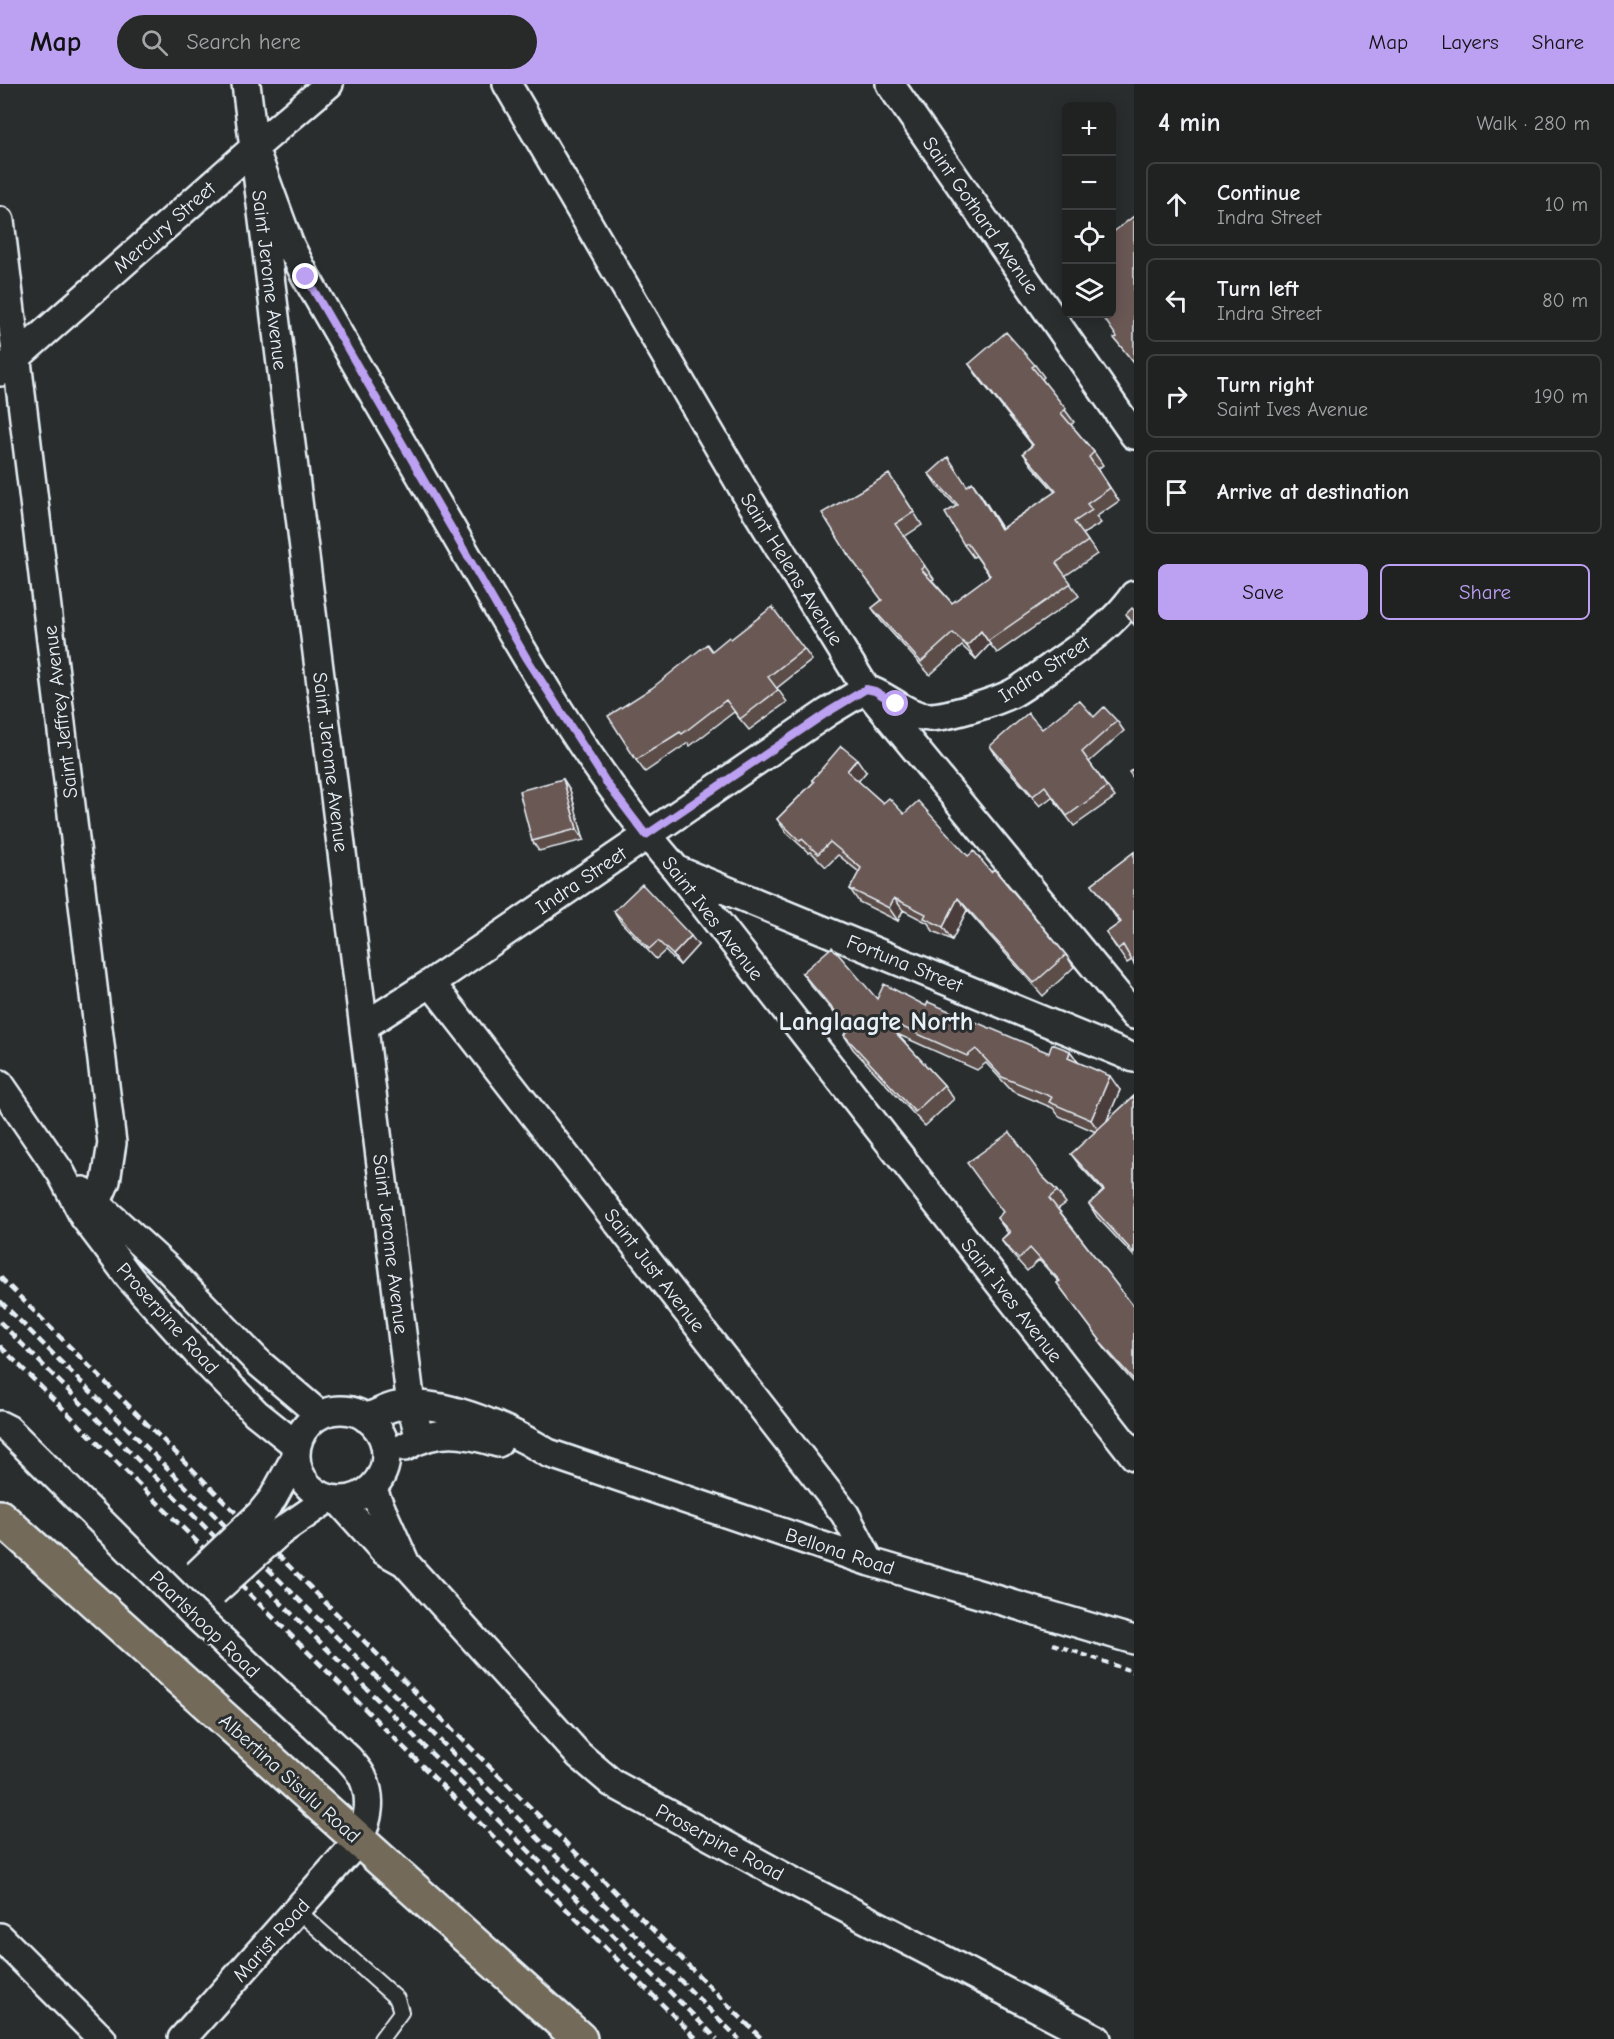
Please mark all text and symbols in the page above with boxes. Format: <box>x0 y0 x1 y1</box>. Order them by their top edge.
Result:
search box <box>117 15 537 69</box>
text: Map <box>30 26 81 58</box>
icon: search <box>138 26 171 59</box>
text: Search here <box>186 29 301 55</box>
text: Map <box>1369 30 1408 54</box>
text: Layers <box>1441 30 1499 54</box>
text: Share <box>1532 30 1584 54</box>
map controls <box>1062 102 1116 318</box>
button: + <box>1062 102 1116 156</box>
text: 4 min <box>1158 108 1221 138</box>
text: Walk · 280 m <box>1477 112 1590 135</box>
street label: Saint Gothard Avenue <box>918 132 1043 298</box>
button: − <box>1062 156 1116 210</box>
street label: Mercury Street <box>109 176 221 278</box>
text: Continue <box>1217 180 1300 206</box>
icon: ahead <box>1160 188 1193 221</box>
street label: Saint Jerome Avenue <box>247 189 292 371</box>
text: 10 m <box>1545 193 1588 216</box>
text: Indra Street <box>1217 206 1321 229</box>
button: locate <box>1062 210 1116 264</box>
route end <box>292 263 318 289</box>
button: layers <box>1062 264 1116 318</box>
text: Turn left <box>1217 276 1299 302</box>
icon: left <box>1160 284 1193 317</box>
text: 80 m <box>1542 289 1588 312</box>
text: Indra Street <box>1217 302 1321 325</box>
text: Turn right <box>1217 372 1314 398</box>
icon: right <box>1160 380 1193 413</box>
text: 190 m <box>1534 385 1588 408</box>
text: Saint Ives Avenue <box>1217 398 1368 421</box>
icon: arrive <box>1160 476 1193 509</box>
text: Arrive at destination <box>1217 479 1409 505</box>
street label: Saint Helens Avenue <box>735 489 848 650</box>
button: Save <box>1158 564 1368 620</box>
button: Share <box>1380 564 1590 620</box>
street label: Saint Jeffrey Avenue <box>38 624 82 800</box>
street label: Indra Street <box>994 631 1095 707</box>
street label: Saint Jerome Avenue <box>308 671 353 853</box>
route start <box>882 690 908 716</box>
street label: Indra Street <box>532 841 632 919</box>
street label: Saint Ives Avenue <box>657 852 768 985</box>
street label: Fortuna Street <box>843 930 967 998</box>
district label: Langlaagte North <box>779 1007 973 1037</box>
street label: Saint Jerome Avenue <box>368 1153 413 1335</box>
street label: Saint Just Avenue <box>599 1204 710 1337</box>
street label: Saint Ives Avenue <box>956 1234 1067 1367</box>
street label: Proserpine Road <box>112 1258 224 1379</box>
street label: Bellona Road <box>783 1523 897 1580</box>
street label: Paarlshoop Road <box>145 1566 264 1683</box>
street label: Albertina Sisulu Road <box>215 1709 365 1848</box>
street label: Proserpine Road <box>652 1799 788 1886</box>
street label: Marist Road <box>228 1894 315 1986</box>

